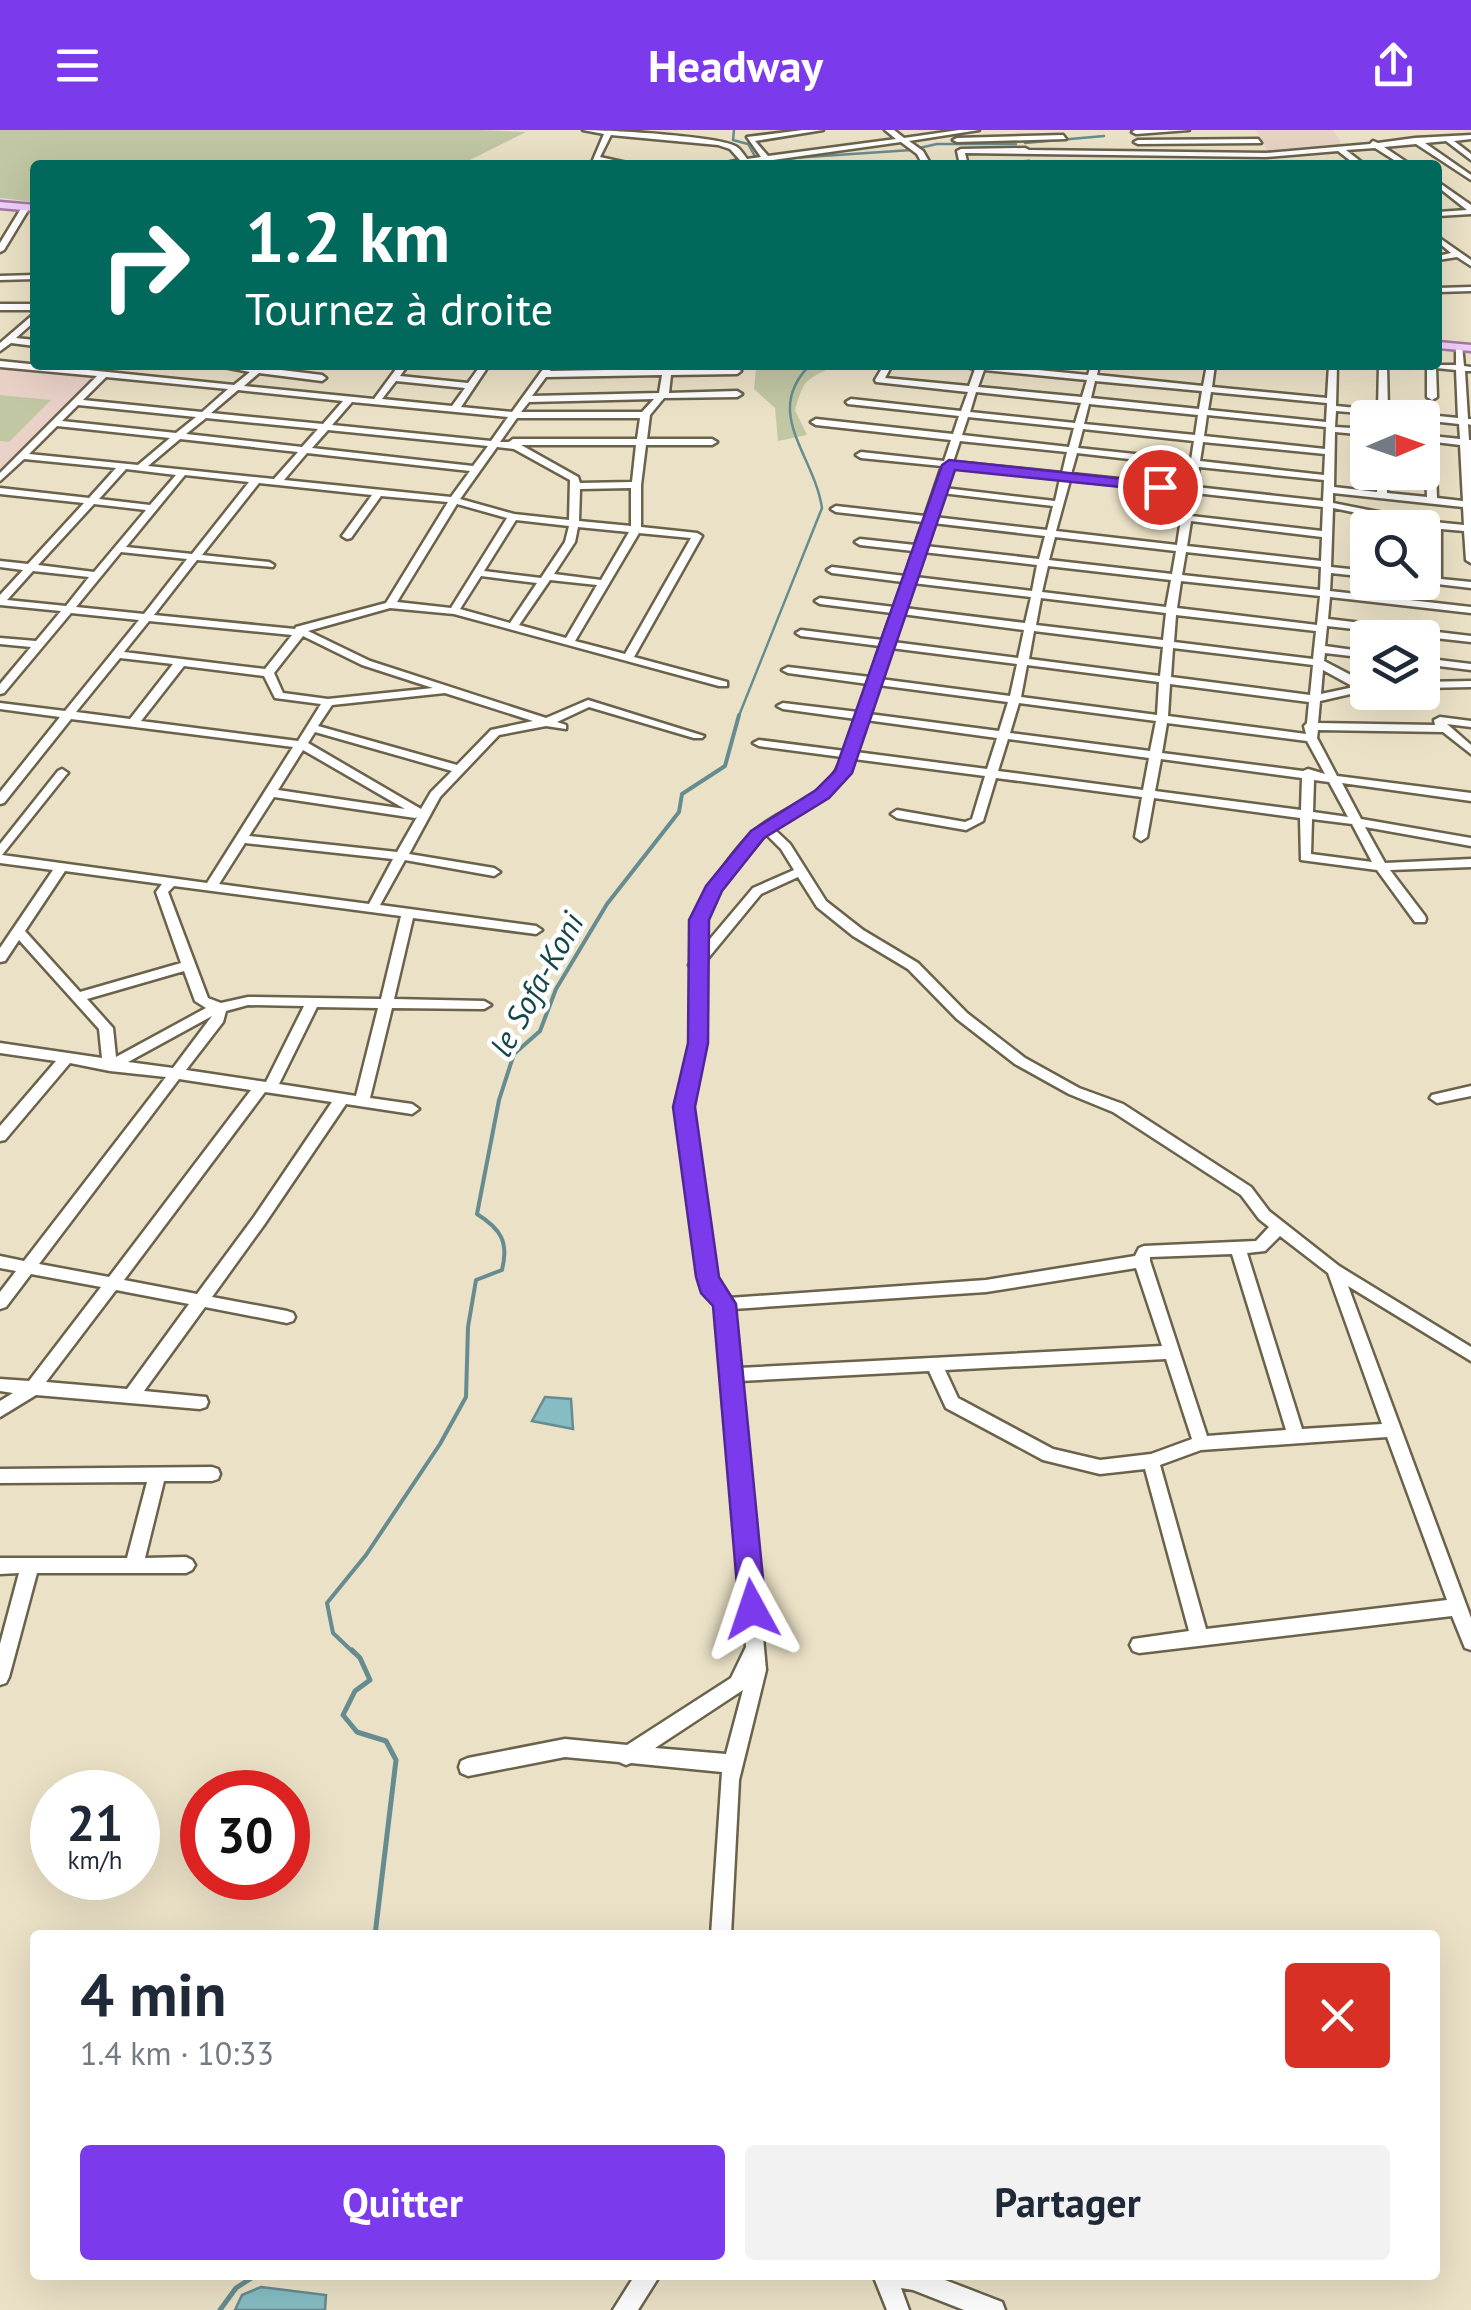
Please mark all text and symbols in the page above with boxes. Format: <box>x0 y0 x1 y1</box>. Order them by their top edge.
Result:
text: Headway <box>648 36 823 94</box>
icon: menu <box>50 38 105 93</box>
icon: share <box>1366 38 1421 93</box>
text: 1.2 km <box>245 191 450 281</box>
icon: right <box>80 200 210 330</box>
text: Tournez à droite <box>245 279 553 337</box>
north arrow <box>1350 400 1440 490</box>
map controls <box>1350 400 1440 710</box>
pin <box>1118 445 1203 530</box>
icon: arrive <box>1133 460 1188 515</box>
button: search <box>1350 510 1440 600</box>
button: layers <box>1350 620 1440 710</box>
water label: le Sofa-Koni <box>479 903 594 1063</box>
position arrow <box>700 1557 804 1661</box>
speed limit sign: 30 <box>180 1770 310 1900</box>
text: 21 <box>67 1790 123 1855</box>
text: km/h <box>68 1844 122 1876</box>
text: 4 min <box>80 1955 226 2033</box>
button: close <box>1285 1963 1390 2068</box>
text: 1.4 km · 10:33 <box>80 2032 274 2074</box>
button: Quitter <box>80 2145 725 2260</box>
button: Partager <box>745 2145 1390 2260</box>

